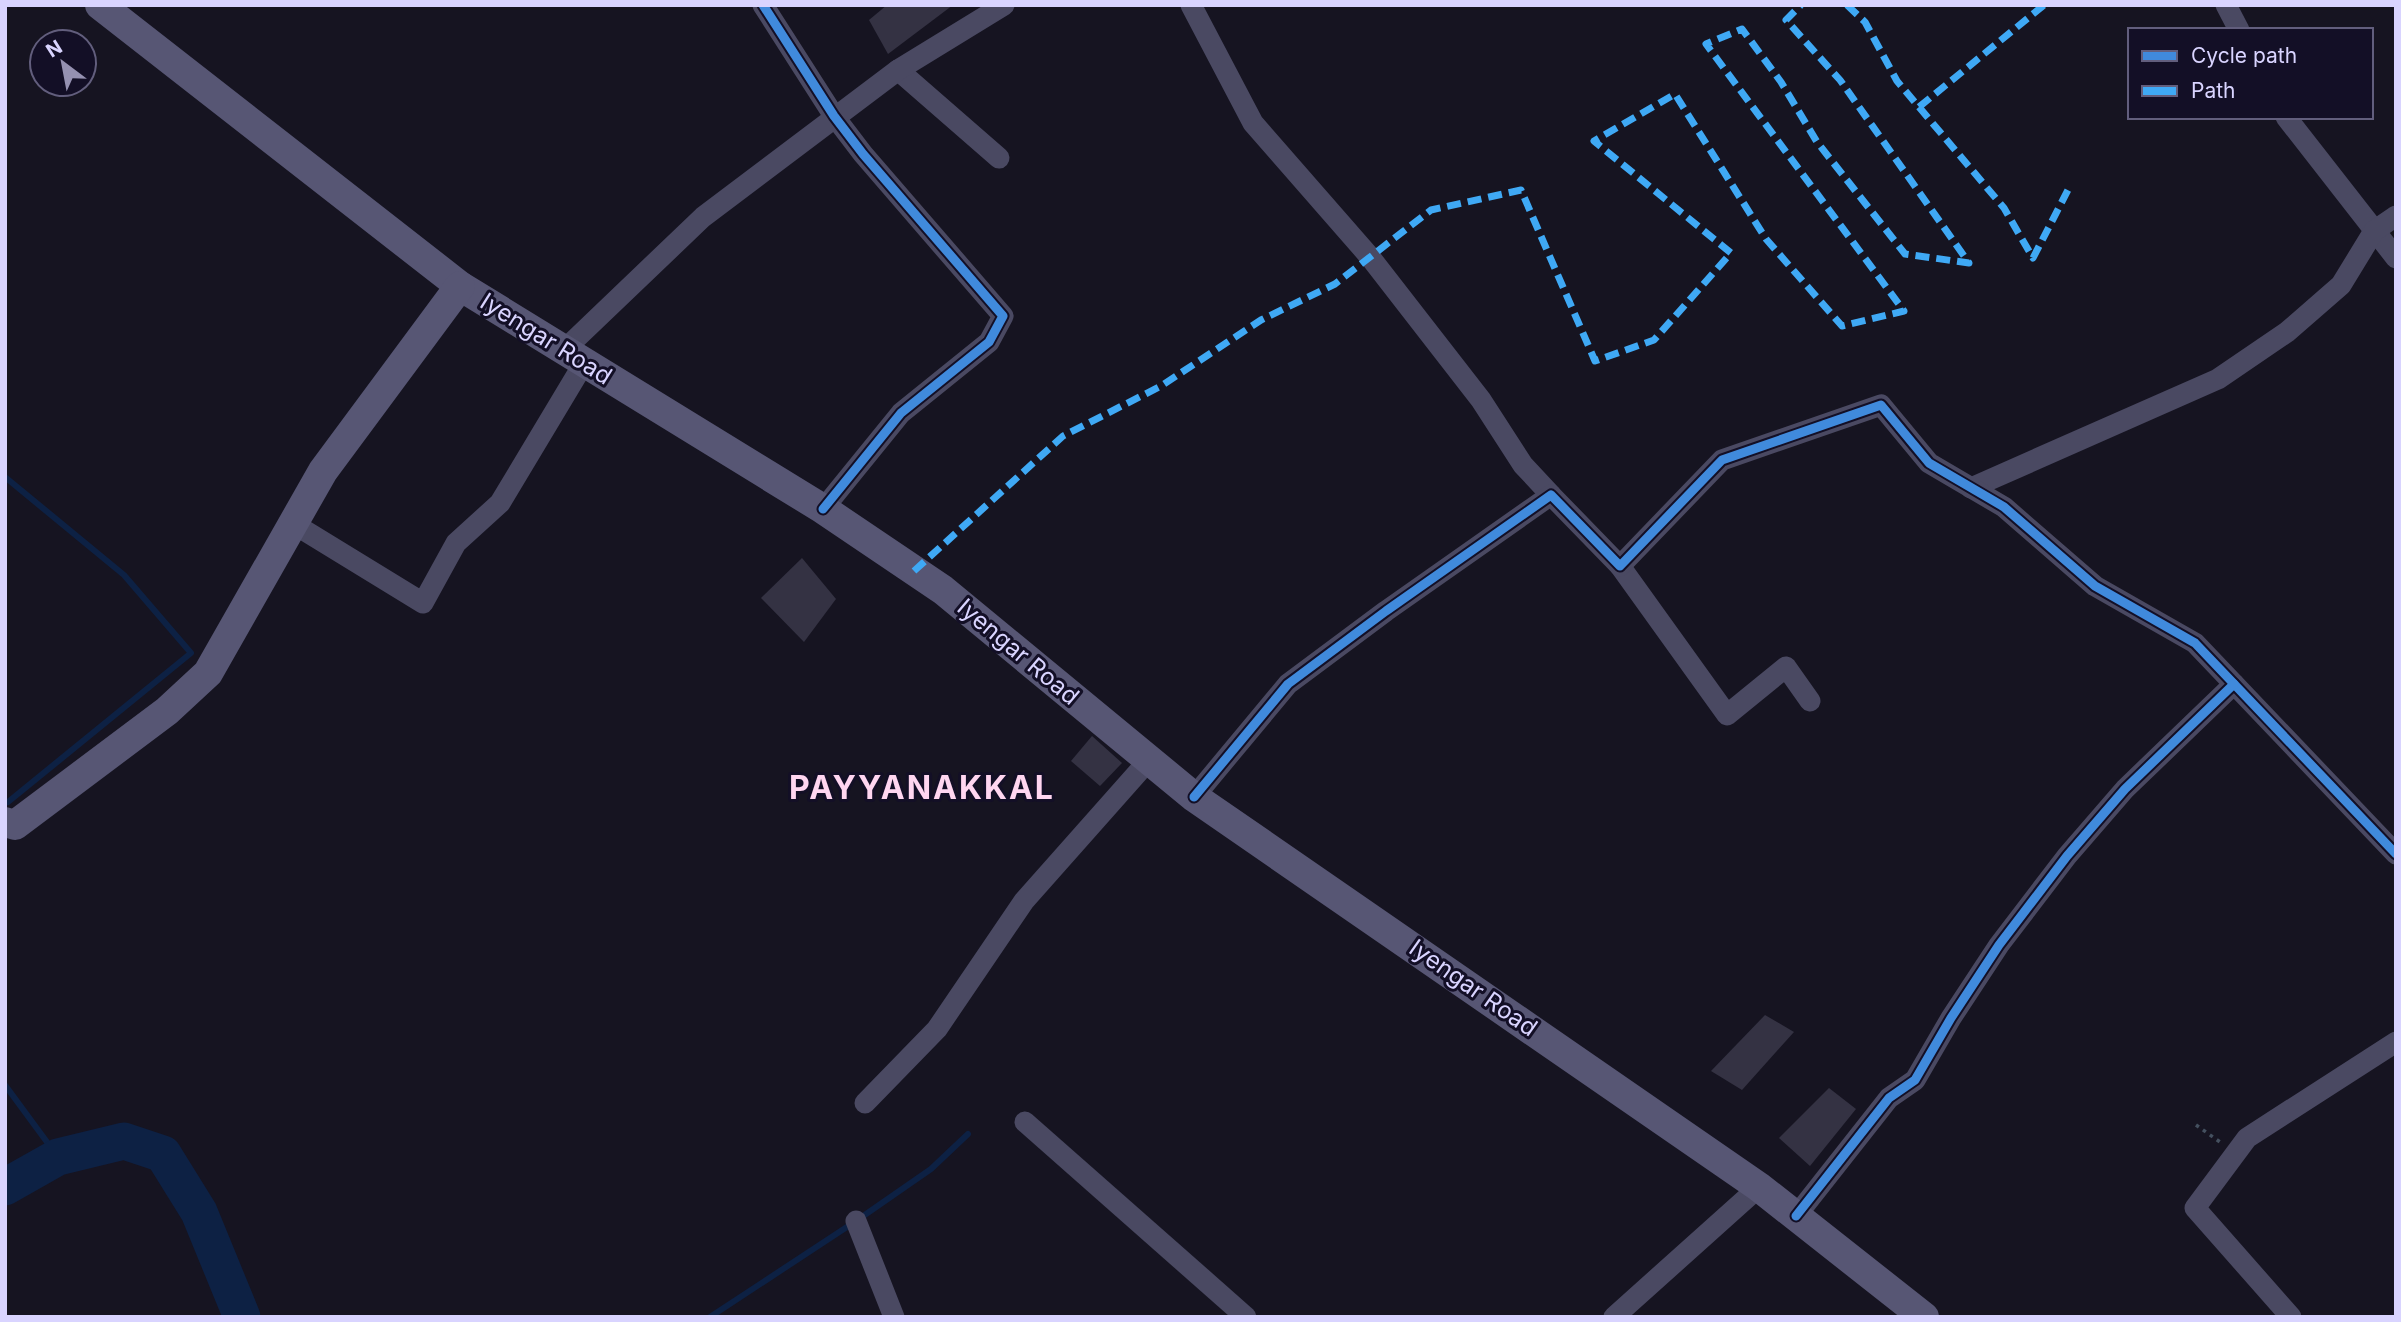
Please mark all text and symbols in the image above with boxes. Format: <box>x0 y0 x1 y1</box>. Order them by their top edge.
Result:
north arrow <box>28 28 98 98</box>
legend <box>2128 28 2373 119</box>
text: N <box>42 35 66 63</box>
text: Cycle path <box>2191 43 2297 68</box>
text: Path <box>2191 78 2236 103</box>
street label: Iyengar Road <box>475 287 617 391</box>
street label: Iyengar Road <box>952 592 1085 711</box>
district label: PAYYANAKKAL <box>789 768 1055 807</box>
street label: Iyengar Road <box>1404 933 1543 1042</box>

